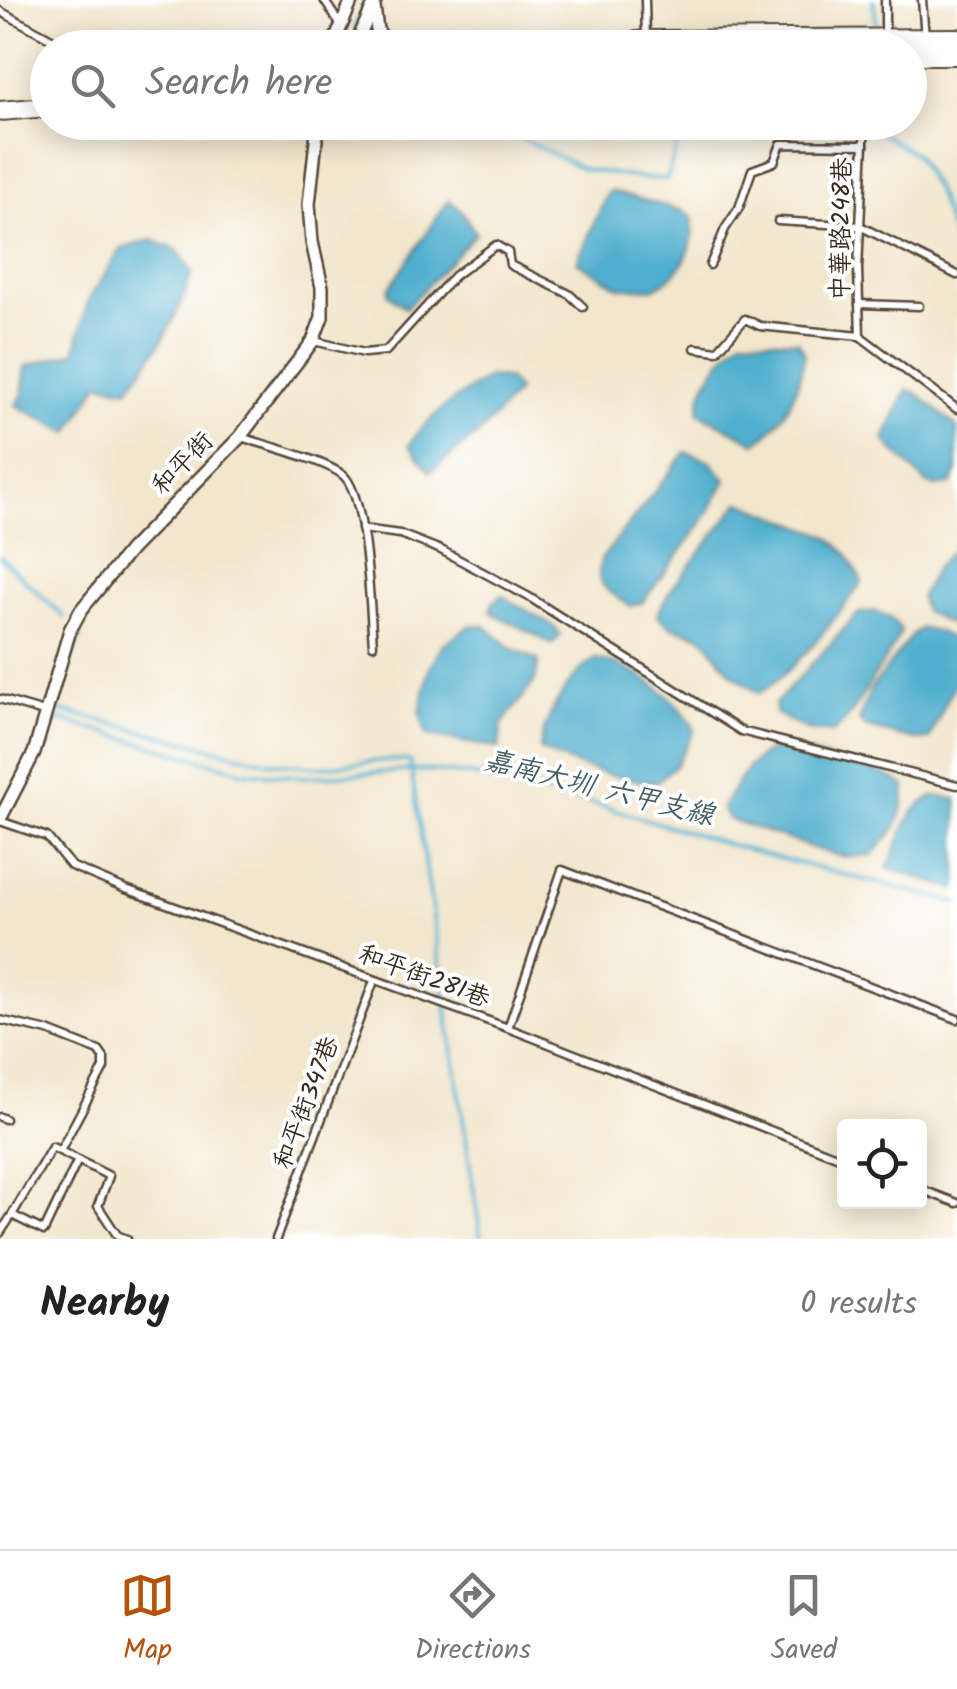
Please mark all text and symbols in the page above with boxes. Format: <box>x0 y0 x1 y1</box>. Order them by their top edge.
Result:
search box <box>30 30 927 140</box>
text: Search here <box>145 55 332 115</box>
icon: search <box>65 58 120 113</box>
street label: 中華路248巷 <box>821 157 863 301</box>
street label: 和平街 <box>143 423 223 505</box>
water label: 嘉南大圳 六甲支線 <box>479 739 721 840</box>
street label: 和平街281巷 <box>353 935 495 1019</box>
street label: 和平街347巷 <box>263 1031 351 1175</box>
map controls <box>837 1119 927 1209</box>
button: locate <box>837 1119 927 1209</box>
text: Nearby <box>40 1271 169 1338</box>
text: 0 results <box>800 1279 917 1330</box>
tab: Map <box>120 1568 175 1673</box>
tab: Directions <box>415 1568 531 1673</box>
tab: Saved <box>771 1568 837 1673</box>

